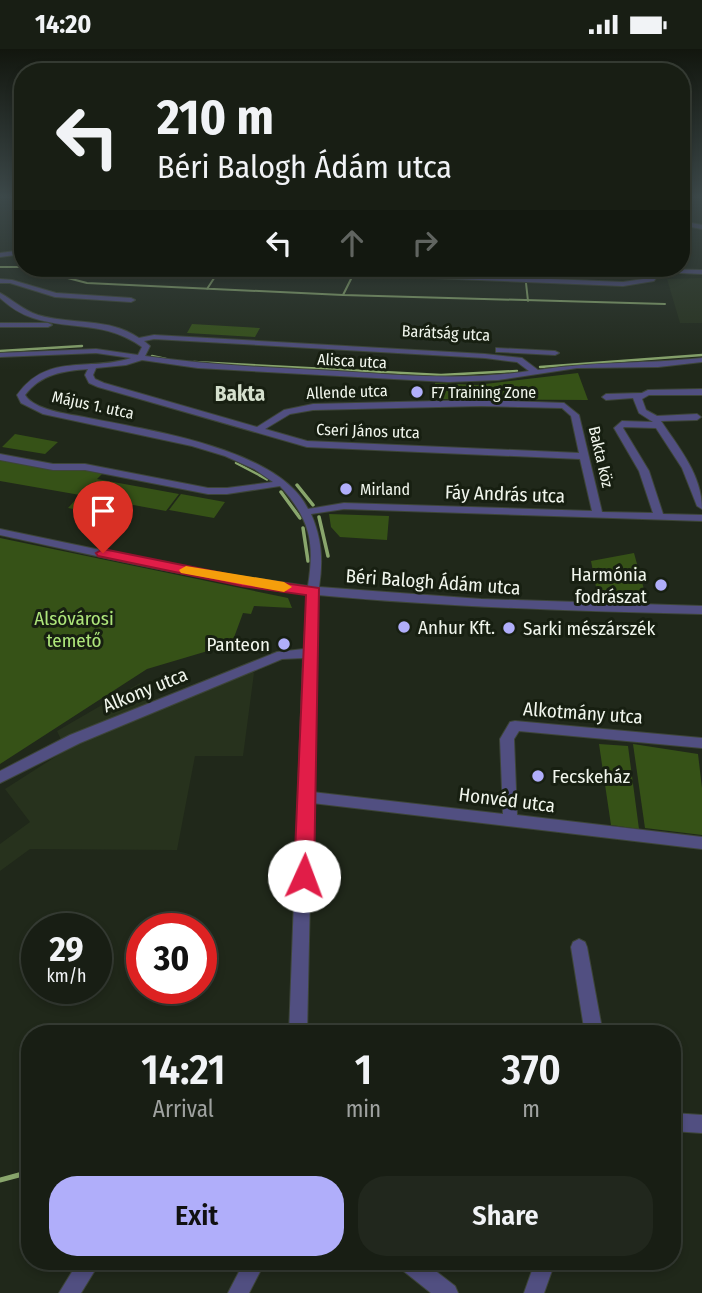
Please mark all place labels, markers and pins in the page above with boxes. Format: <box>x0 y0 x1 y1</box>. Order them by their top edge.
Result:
place label: F7 Training Zone <box>431 383 536 402</box>
marker: F7 Training Zone <box>409 384 425 400</box>
place label: Mirland <box>360 480 410 499</box>
pin <box>73 481 133 553</box>
marker: Mirland <box>338 481 354 497</box>
place label: Harmónia fodrászat <box>571 563 648 608</box>
marker: Harmónia fodrászat <box>653 577 669 593</box>
place label: Anhur Kft. <box>418 616 495 639</box>
place label: Sarki mészárszék <box>523 617 655 640</box>
marker: Anhur Kft. <box>396 619 412 635</box>
marker: Sarki mészárszék <box>501 620 517 636</box>
place label: Panteon <box>206 633 270 656</box>
marker: Panteon <box>276 636 292 652</box>
place label: Fecskeház <box>552 765 631 788</box>
marker: Fecskeház <box>530 768 546 784</box>

